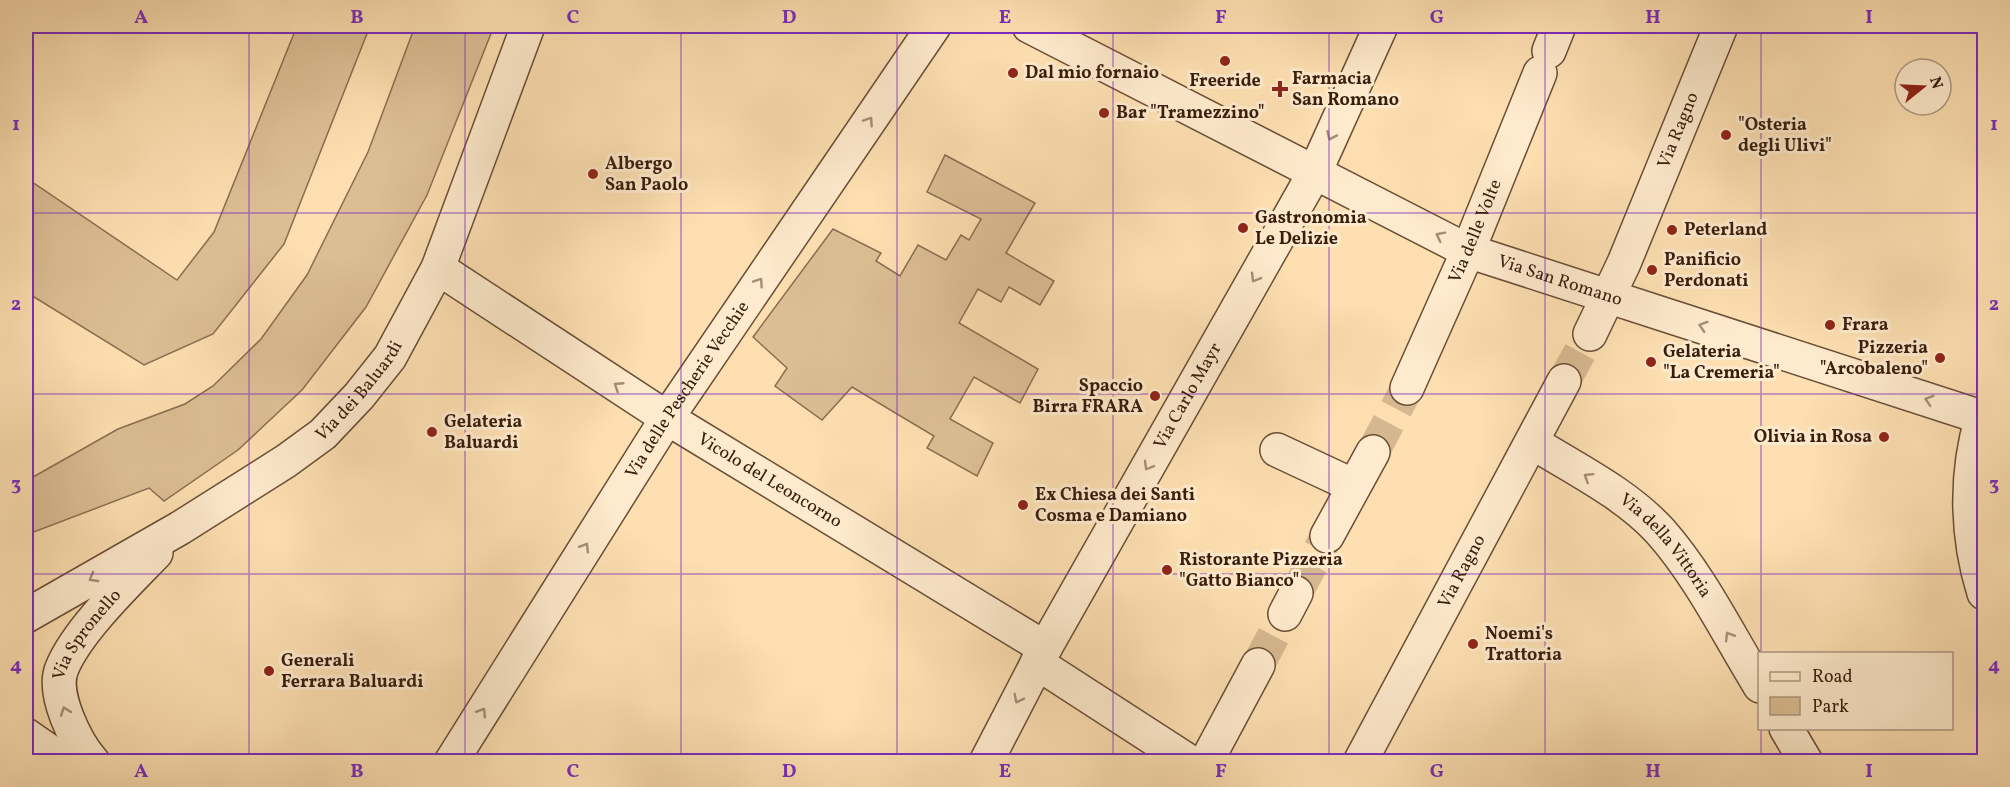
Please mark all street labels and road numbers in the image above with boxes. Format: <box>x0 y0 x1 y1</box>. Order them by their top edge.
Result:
street label: Via Ragno <box>1652 89 1705 172</box>
street label: Via delle Volte <box>1443 176 1508 287</box>
street label: Via San Romano <box>1495 249 1625 313</box>
street label: Via delle Pescherie Vecchie <box>619 296 756 483</box>
street label: Via dei Baluardi <box>311 336 409 448</box>
street label: Via Carlo Mayr <box>1148 338 1228 454</box>
street label: Vicolo del Leoncorno <box>693 427 847 534</box>
street label: Via della Vittoria <box>1614 487 1718 603</box>
street label: Via Ragno <box>1432 530 1492 613</box>
street label: Via Spronello <box>47 584 127 682</box>

